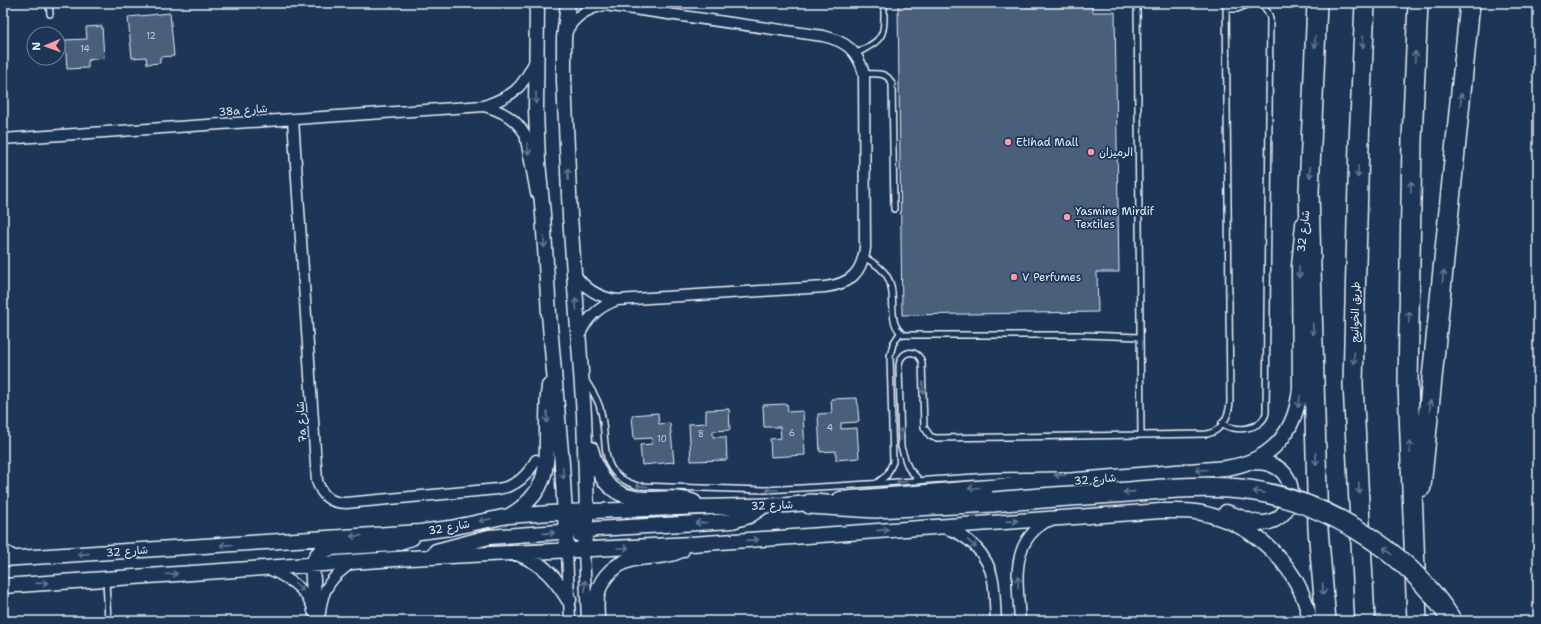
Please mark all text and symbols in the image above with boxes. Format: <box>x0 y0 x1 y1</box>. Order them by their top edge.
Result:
north arrow <box>26 26 66 66</box>
house number: 12 <box>146 30 156 42</box>
one-way arrow <box>1311 35 1319 48</box>
one-way arrow <box>1359 35 1367 48</box>
text: N <box>29 41 44 51</box>
house number: 14 <box>80 43 90 55</box>
one-way arrow <box>1412 51 1419 64</box>
one-way arrow <box>532 91 540 104</box>
one-way arrow <box>1457 93 1464 106</box>
street label: 38a شارع <box>218 101 268 121</box>
place label: Etihad Mall <box>1016 135 1079 150</box>
marker: Etihad Mall <box>1003 137 1013 147</box>
one-way arrow <box>525 142 533 155</box>
place label: الرميزان <box>1099 145 1133 160</box>
marker: الرميزان <box>1086 147 1096 157</box>
one-way arrow <box>1306 165 1313 178</box>
one-way arrow <box>1354 165 1362 178</box>
one-way arrow <box>565 168 572 181</box>
one-way arrow <box>1407 181 1415 194</box>
place label: Yasmine Mirdif Textiles <box>1075 204 1155 232</box>
street label: شارع 32 <box>1293 209 1315 253</box>
marker: Yasmine Mirdif Textiles <box>1062 212 1072 222</box>
one-way arrow <box>540 235 548 248</box>
one-way arrow <box>1296 265 1303 278</box>
place label: V Perfumes <box>1022 270 1081 285</box>
one-way arrow <box>1439 270 1447 283</box>
marker: V Perfumes <box>1009 272 1019 282</box>
street label: طريق الخوانيج <box>1347 281 1364 343</box>
one-way arrow <box>573 298 580 311</box>
one-way arrow <box>1405 311 1413 324</box>
one-way arrow <box>1309 322 1316 335</box>
one-way arrow <box>1350 351 1358 364</box>
one-way arrow <box>919 381 927 394</box>
one-way arrow <box>1294 395 1302 408</box>
one-way arrow <box>1426 399 1434 412</box>
street label: 7a شارع <box>293 401 311 443</box>
one-way arrow <box>543 410 551 423</box>
house number: 4 <box>827 422 833 434</box>
house number: 6 <box>789 427 795 439</box>
house number: 8 <box>698 428 704 440</box>
one-way arrow <box>897 428 905 441</box>
house number: 10 <box>657 433 667 445</box>
one-way arrow <box>1406 441 1414 454</box>
one-way arrow <box>1313 452 1320 465</box>
one-way arrow <box>559 466 567 479</box>
one-way arrow <box>1195 466 1208 473</box>
street label: شارع 32 <box>1073 470 1117 490</box>
one-way arrow <box>1054 471 1067 479</box>
one-way arrow <box>896 479 909 486</box>
one-way arrow <box>1355 481 1362 494</box>
one-way arrow <box>636 482 649 490</box>
one-way arrow <box>968 484 981 492</box>
one-way arrow <box>766 486 779 493</box>
one-way arrow <box>1123 488 1136 495</box>
one-way arrow <box>1253 488 1266 496</box>
street label: شارع 32 <box>751 497 793 515</box>
street label: شارع 32 <box>427 516 471 540</box>
one-way arrow <box>479 517 492 525</box>
one-way arrow <box>1005 518 1018 525</box>
one-way arrow <box>695 519 708 527</box>
one-way arrow <box>876 527 889 534</box>
one-way arrow <box>542 529 555 536</box>
one-way arrow <box>350 533 363 540</box>
one-way arrow <box>746 536 759 543</box>
one-way arrow <box>967 539 977 548</box>
one-way arrow <box>220 541 233 548</box>
street label: شارع 32 <box>105 543 149 561</box>
one-way arrow <box>616 544 629 551</box>
one-way arrow <box>1383 547 1394 556</box>
one-way arrow <box>77 550 90 557</box>
one-way arrow <box>165 571 178 578</box>
one-way arrow <box>1015 576 1022 589</box>
one-way arrow <box>35 580 48 587</box>
one-way arrow <box>581 580 589 593</box>
one-way arrow <box>293 582 303 591</box>
one-way arrow <box>1319 582 1327 595</box>

